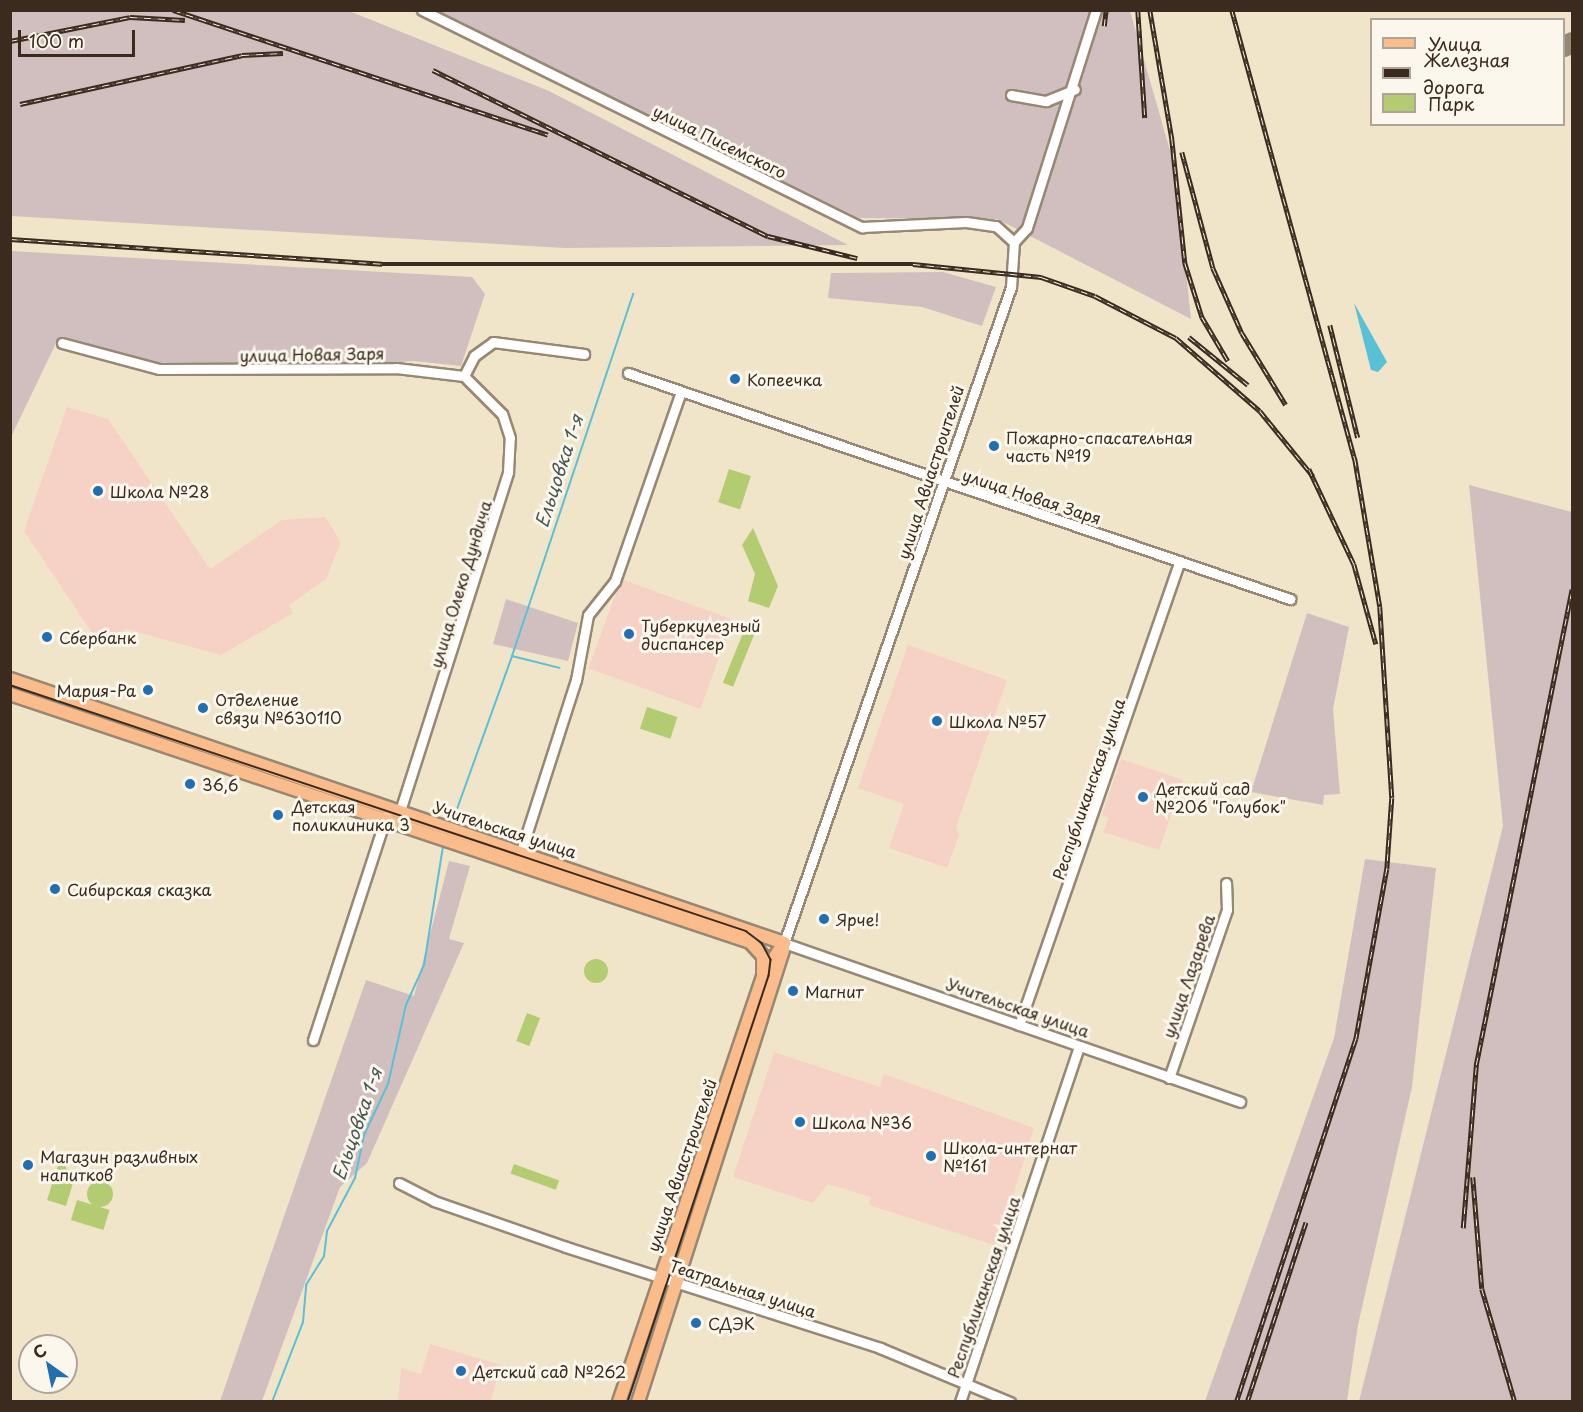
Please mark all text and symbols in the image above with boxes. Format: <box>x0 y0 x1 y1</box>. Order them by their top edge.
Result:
scale bar <box>21 18 138 56</box>
legend <box>1370 18 1565 126</box>
text: 100 m <box>29 27 84 54</box>
text: Улица <box>1428 30 1482 57</box>
text: Железная дорога <box>1423 46 1510 100</box>
text: Парк <box>1428 90 1474 117</box>
street label: улица Писемского <box>650 100 790 182</box>
street label: улица Новая Заря <box>239 343 385 365</box>
place label: Копеечка <box>747 369 822 389</box>
marker: Копеечка <box>728 372 742 386</box>
street label: улица Авиастроителей <box>893 383 967 561</box>
water label: Ельцовка 1-я <box>531 412 587 530</box>
place label: Пожарно-спасательная часть №19 <box>1006 427 1193 465</box>
marker: Пожарно-спасательная часть №19 <box>987 439 1001 453</box>
street label: улица Новая Заря <box>960 464 1104 528</box>
place label: Школа №28 <box>110 481 210 501</box>
marker: Школа №28 <box>91 484 105 498</box>
street label: улица Олеко Дундича <box>425 497 495 671</box>
place label: Туберкулезный диспансер <box>641 615 761 653</box>
place label: Сбербанк <box>59 627 136 647</box>
marker: Туберкулезный диспансер <box>622 627 636 641</box>
marker: Сбербанк <box>40 630 54 644</box>
place label: Мария-Ра <box>56 680 136 700</box>
marker: Мария-Ра <box>141 683 155 697</box>
place label: Отделение связи №630110 <box>215 689 342 727</box>
street label: Республиканская улица <box>1048 695 1128 883</box>
marker: Отделение связи №630110 <box>196 701 210 715</box>
place label: Школа №57 <box>949 711 1047 731</box>
marker: Школа №57 <box>930 714 944 728</box>
place label: 36,6 <box>202 774 239 794</box>
marker: 36,6 <box>183 777 197 791</box>
place label: Детский сад №206 "Голубок" <box>1155 778 1287 816</box>
marker: Детский сад №206 "Голубок" <box>1136 790 1150 804</box>
place label: Детская поликлиника 3 <box>292 796 410 834</box>
street label: Учительская улица <box>430 797 580 861</box>
marker: Детская поликлиника 3 <box>269 806 287 824</box>
place label: Сибирская сказка <box>67 879 211 899</box>
marker: Сибирская сказка <box>48 882 62 896</box>
place label: Ярче! <box>836 909 879 929</box>
marker: Ярче! <box>817 912 831 926</box>
street label: улица Лазарева <box>1158 912 1218 1040</box>
street label: Учительская улица <box>943 973 1093 1041</box>
place label: Магнит <box>805 981 864 1001</box>
marker: Магнит <box>786 984 800 998</box>
water label: Ельцовка 1-я <box>328 1065 386 1183</box>
street label: улица Авиастроителей <box>642 1076 720 1254</box>
place label: Школа №36 <box>812 1112 912 1132</box>
marker: Школа №36 <box>793 1115 807 1129</box>
place label: Школа-интернат №161 <box>943 1137 1077 1175</box>
place label: Магазин разливных напитков <box>40 1146 198 1184</box>
marker: Школа-интернат №161 <box>924 1149 938 1163</box>
marker: Магазин разливных напитков <box>21 1158 35 1172</box>
street label: Республиканская улица <box>943 1193 1023 1381</box>
street label: Театральная улица <box>667 1255 819 1321</box>
place label: СДЭК <box>708 1313 755 1333</box>
marker: СДЭК <box>689 1316 703 1330</box>
north arrow <box>18 1334 78 1394</box>
text: С <box>28 1337 51 1364</box>
place label: Детский сад №262 <box>473 1361 627 1381</box>
marker: Детский сад №262 <box>454 1364 468 1378</box>

